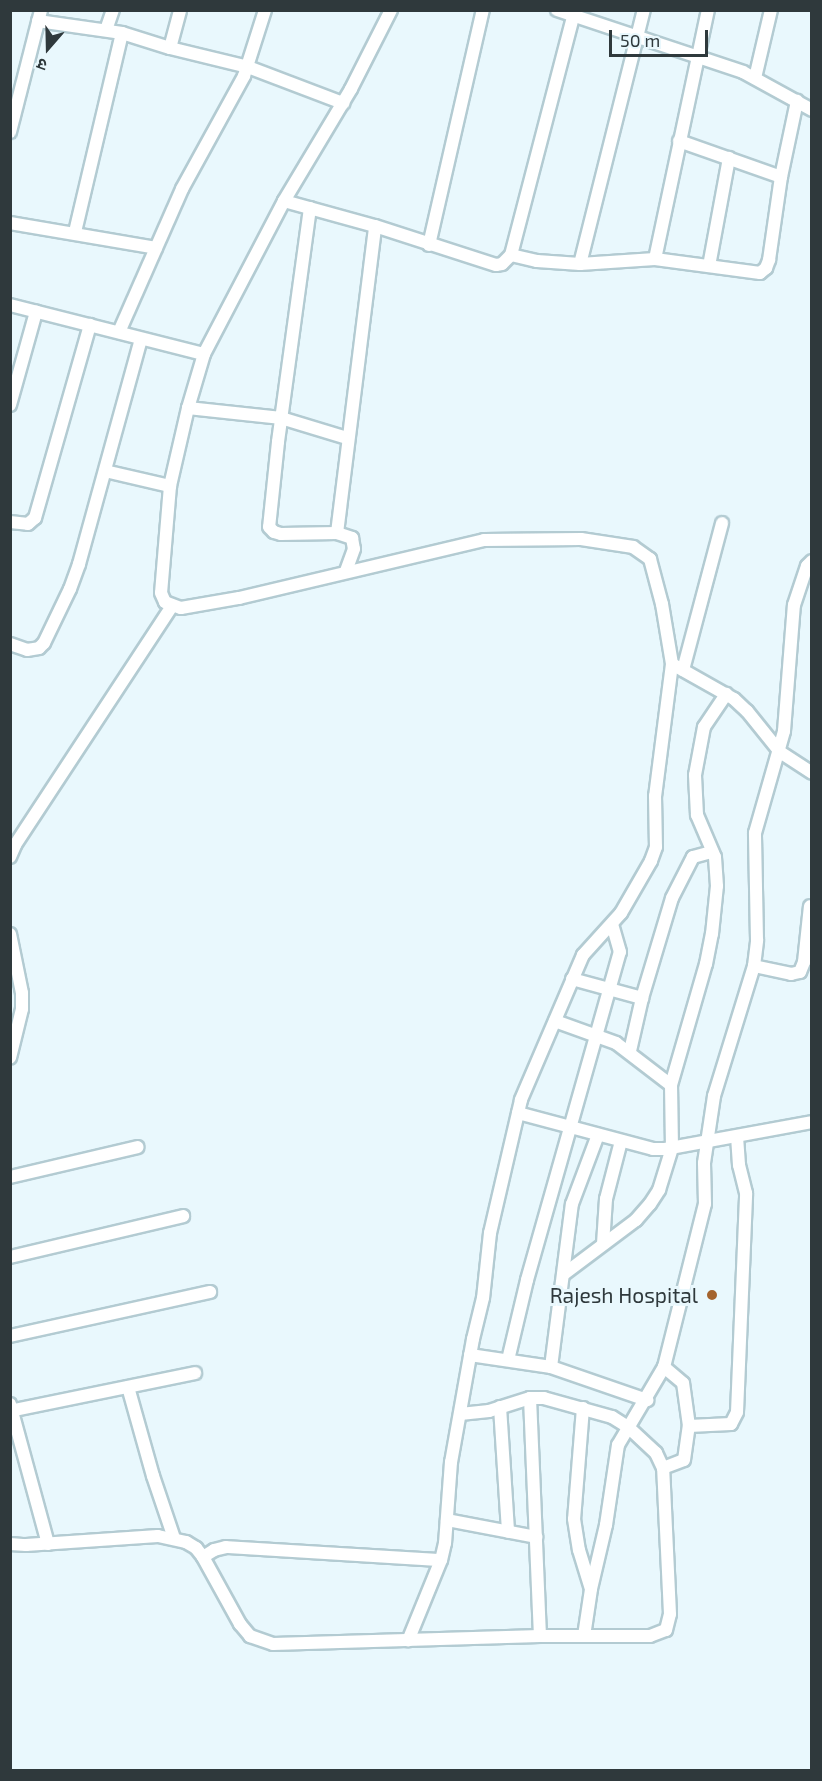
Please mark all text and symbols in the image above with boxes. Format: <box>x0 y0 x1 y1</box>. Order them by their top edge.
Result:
north arrow <box>18 18 78 78</box>
scale bar <box>612 18 711 56</box>
text: 50 m <box>620 29 660 51</box>
text: उ <box>34 55 49 76</box>
place label: Rajesh Hospital <box>550 1282 698 1308</box>
marker: Rajesh Hospital <box>703 1286 721 1304</box>

